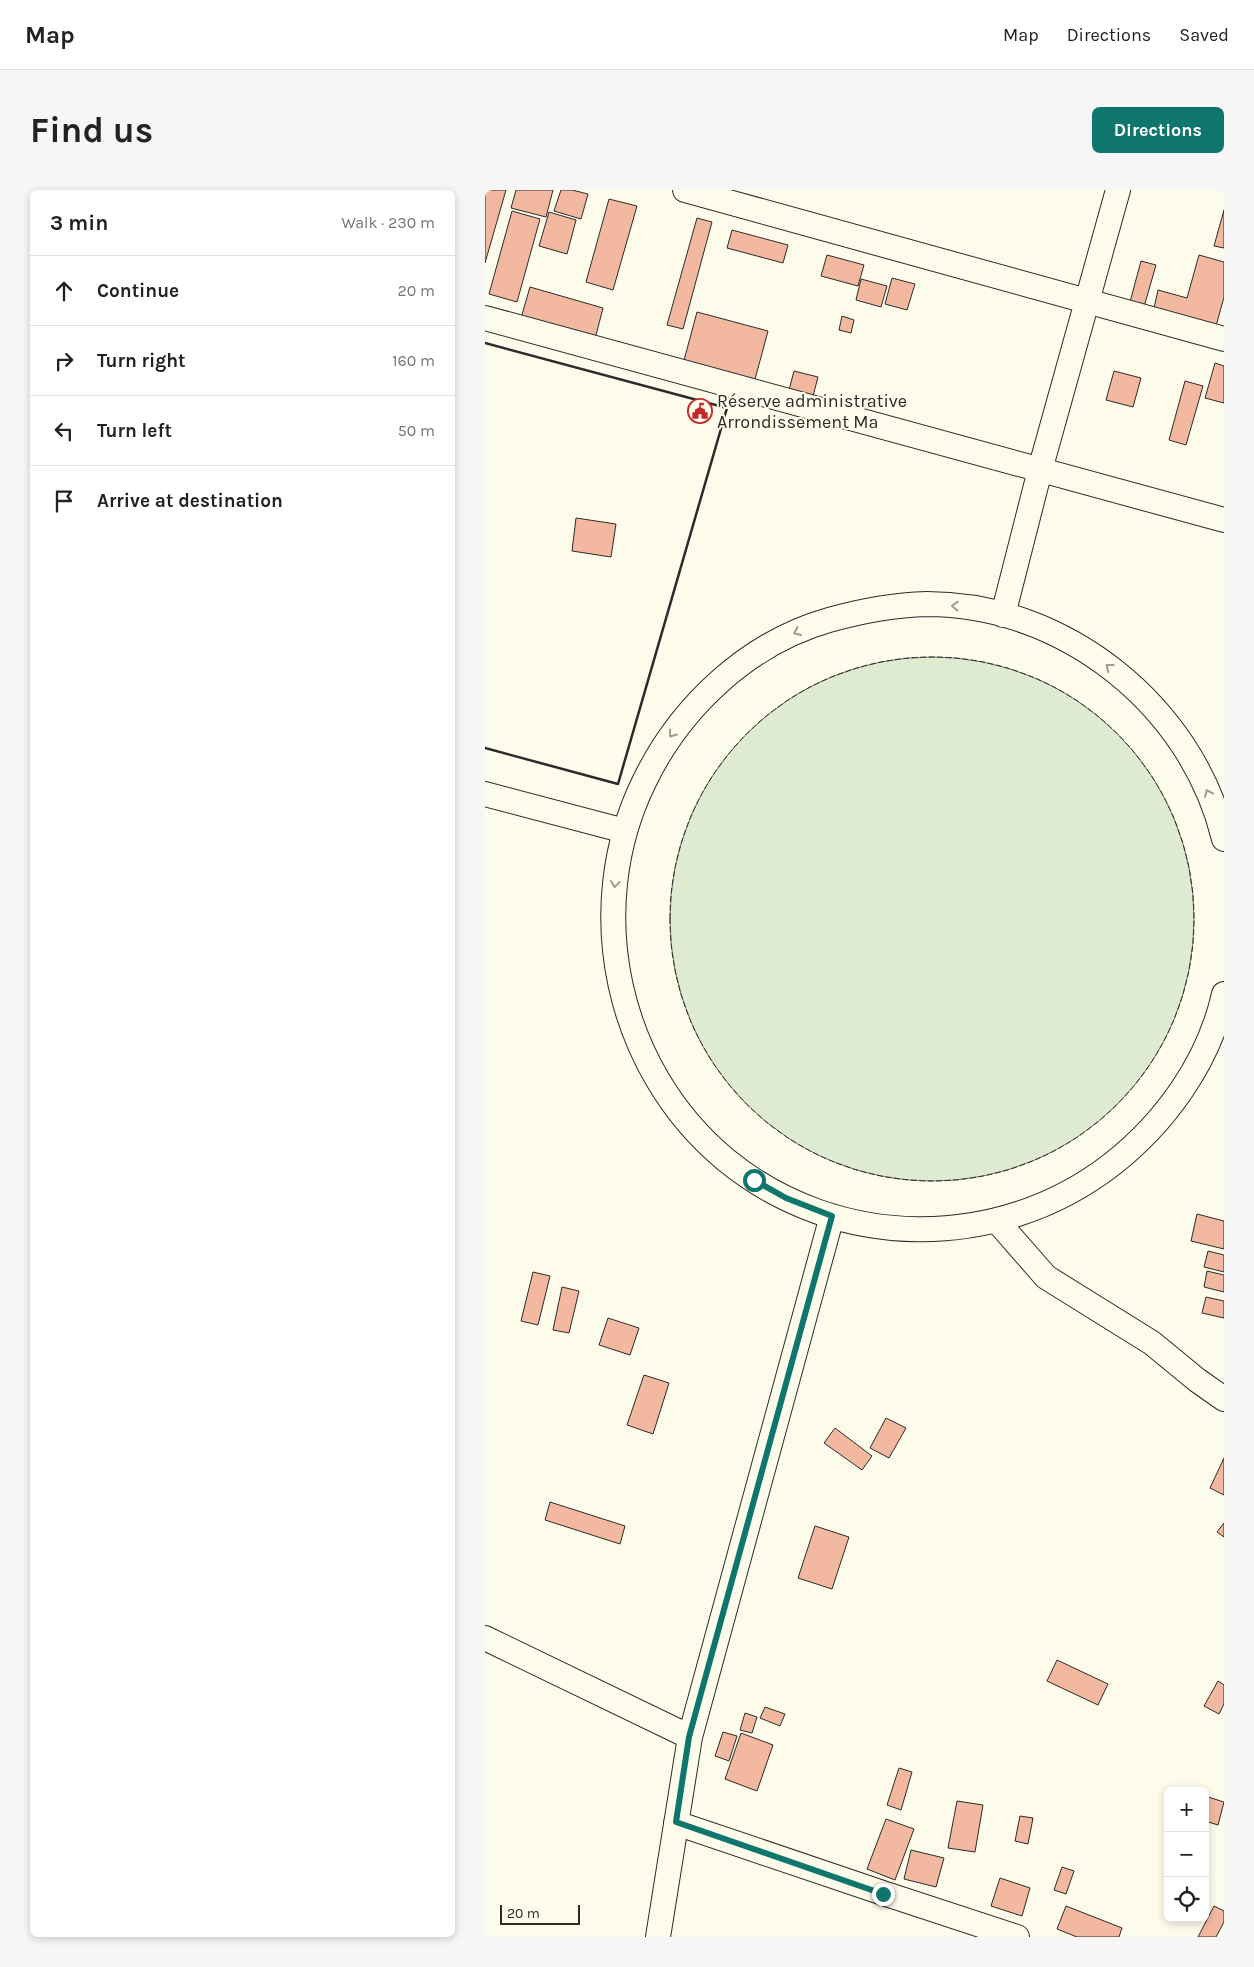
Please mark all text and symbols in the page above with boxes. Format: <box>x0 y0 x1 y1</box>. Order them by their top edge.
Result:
text: Map <box>25 21 75 49</box>
text: Map <box>1003 24 1039 46</box>
text: Directions <box>1067 24 1151 46</box>
text: Saved <box>1179 24 1229 46</box>
button: Directions <box>1092 107 1224 153</box>
text: Find us <box>30 110 153 151</box>
text: 3 min <box>50 211 108 235</box>
text: Walk · 230 m <box>341 213 435 232</box>
icon: ahead <box>50 277 78 305</box>
text: Continue <box>97 280 179 302</box>
text: 20 m <box>397 281 435 300</box>
icon: right <box>50 347 78 375</box>
text: Turn right <box>97 350 186 372</box>
text: 160 m <box>392 351 435 370</box>
place label: Réserve administrative Arrondissement Ma <box>717 390 907 433</box>
public building icon: Réserve administrative Arrondissement Ma <box>687 398 713 424</box>
icon: left <box>50 417 78 445</box>
text: Turn left <box>97 420 172 442</box>
text: 50 m <box>398 421 435 440</box>
icon: arrive <box>50 487 78 515</box>
text: Arrive at destination <box>97 490 283 512</box>
one-way arrow <box>951 601 959 612</box>
one-way arrow <box>793 626 802 637</box>
one-way arrow <box>1106 663 1115 672</box>
one-way arrow <box>670 728 678 737</box>
one-way arrow <box>1204 789 1215 798</box>
one-way arrow <box>610 880 621 888</box>
route start <box>743 1169 766 1192</box>
map controls <box>1164 1787 1209 1922</box>
button: + <box>1164 1787 1209 1832</box>
button: − <box>1164 1832 1209 1877</box>
button: locate <box>1164 1877 1209 1922</box>
route end <box>872 1883 895 1906</box>
scale bar <box>500 1902 580 1925</box>
text: 20 m <box>507 1905 540 1922</box>

